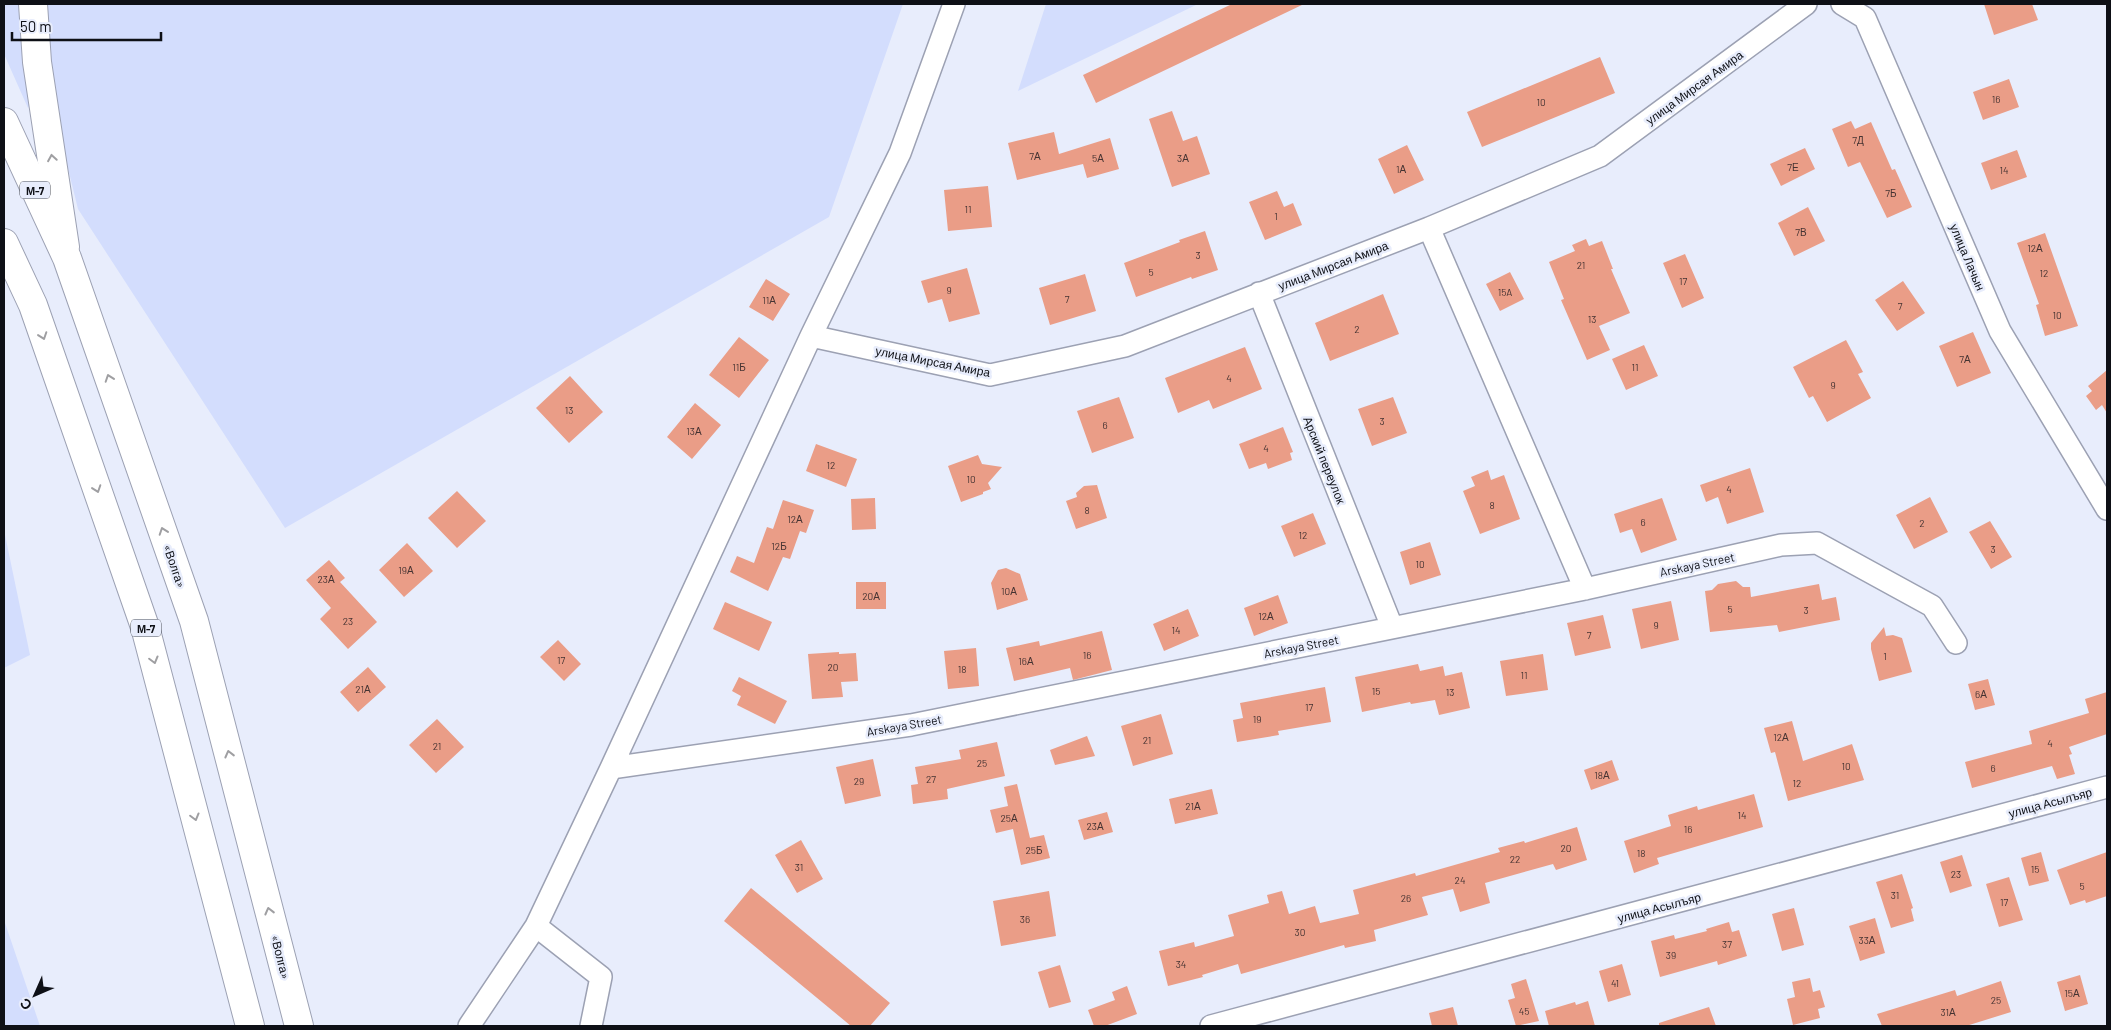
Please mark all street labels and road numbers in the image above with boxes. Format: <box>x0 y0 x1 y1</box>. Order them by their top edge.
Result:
street label: улица Мирсая Амира <box>1643 47 1746 128</box>
road number: М-7 <box>20 182 50 198</box>
street label: улица Лачын <box>1947 222 1988 293</box>
street label: улица Мирсая Амира <box>1276 237 1391 293</box>
street label: улица Мирсая Амира <box>874 343 992 380</box>
street label: Арский переулок <box>1300 414 1349 507</box>
street label: «Волга» <box>161 542 189 590</box>
street label: Arskaya Street <box>1658 549 1736 579</box>
road number: М-7 <box>131 620 161 636</box>
street label: Arskaya Street <box>1262 632 1340 660</box>
street label: Arskaya Street <box>865 712 943 738</box>
street label: улица Асылъяр <box>2007 784 2094 821</box>
street label: улица Асылъяр <box>1616 889 1703 926</box>
street label: «Волга» <box>269 933 293 981</box>

